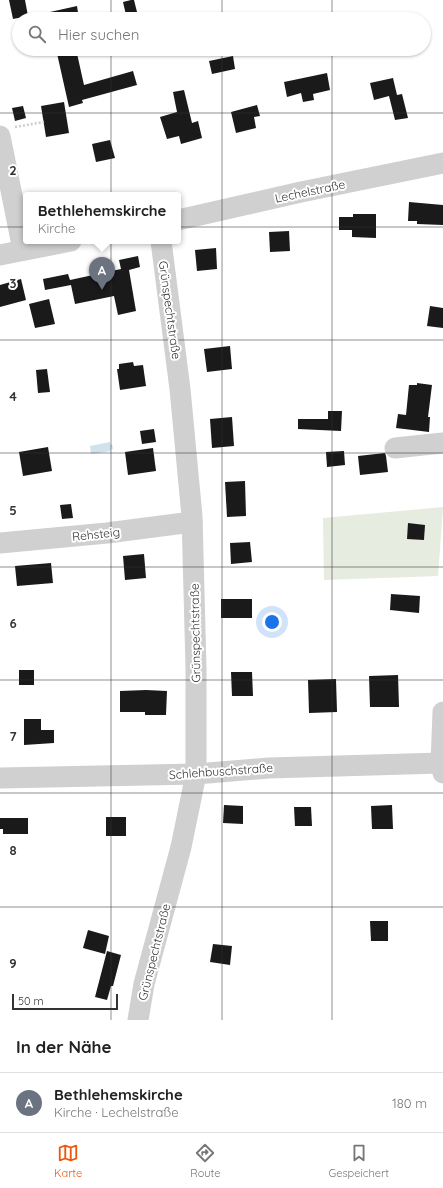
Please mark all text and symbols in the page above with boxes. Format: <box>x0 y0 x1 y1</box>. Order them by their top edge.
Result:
search box <box>12 12 431 56</box>
icon: search <box>26 23 48 45</box>
text: Hier suchen <box>58 25 139 44</box>
text: 2 <box>9 162 17 178</box>
street label: Lechelstraße <box>274 176 347 206</box>
popup <box>23 192 181 244</box>
text: Bethlehemskirche <box>38 201 166 220</box>
text: Kirche <box>38 220 75 236</box>
pin: A <box>89 257 115 290</box>
street label: Grünspechtstraße <box>156 260 184 360</box>
text: 3 <box>10 275 17 291</box>
text: 4 <box>9 388 17 404</box>
text: 5 <box>9 502 17 518</box>
street label: Rehsteig <box>71 524 121 544</box>
street label: Grünspechtstraße <box>187 583 203 683</box>
your location <box>262 612 282 632</box>
text: 6 <box>9 615 17 631</box>
text: 7 <box>9 728 17 744</box>
street label: Schlehbuschstraße <box>168 760 274 782</box>
text: 8 <box>9 842 17 858</box>
street label: Grünspechtstraße <box>135 902 173 1002</box>
text: 9 <box>9 955 17 971</box>
scale bar <box>12 992 118 1011</box>
text: 50 m <box>18 994 44 1008</box>
text: In der Nähe <box>16 1036 112 1057</box>
text: Bethlehemskirche <box>54 1085 183 1104</box>
text: A <box>25 1095 33 1111</box>
text: 180 m <box>392 1095 427 1111</box>
text: Kirche · Lechelstraße <box>54 1104 179 1120</box>
tab: Karte <box>54 1142 82 1180</box>
tab: Route <box>190 1142 220 1180</box>
tab: Gespeichert <box>329 1142 389 1180</box>

